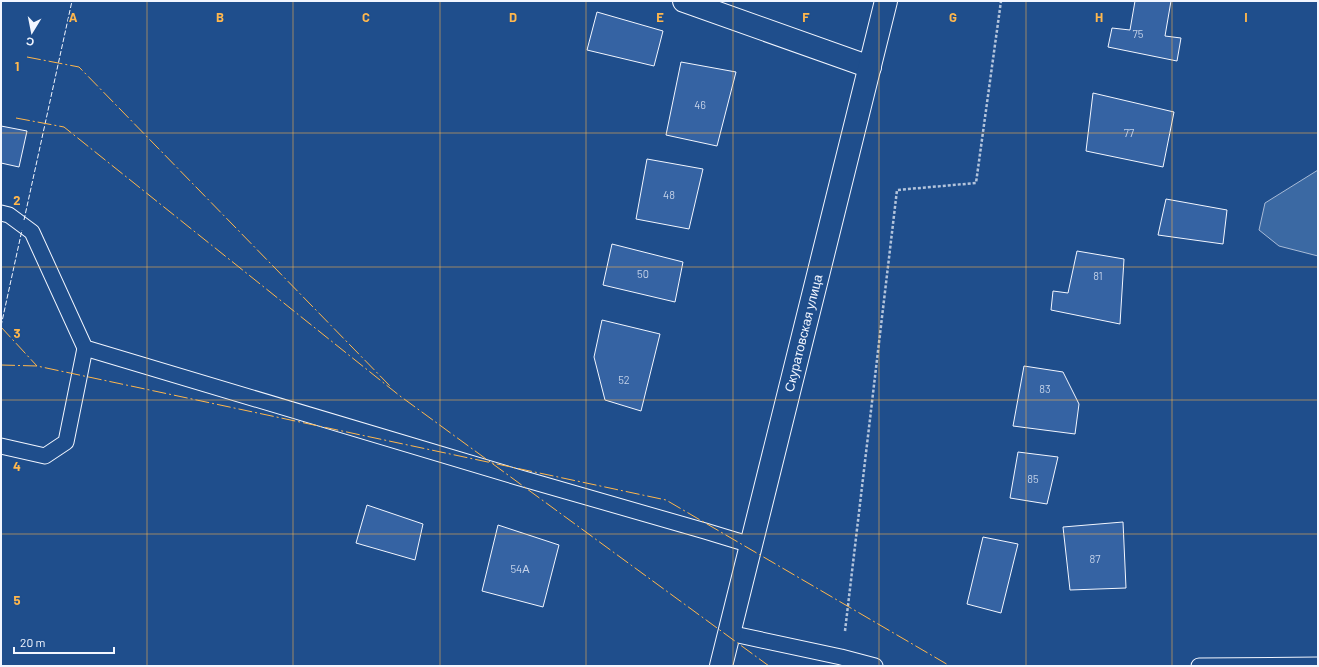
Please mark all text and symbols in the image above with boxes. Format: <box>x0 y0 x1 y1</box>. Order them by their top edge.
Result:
text: A <box>69 9 78 25</box>
text: B <box>216 9 224 25</box>
text: C <box>362 9 370 25</box>
text: D <box>509 9 517 25</box>
text: E <box>656 9 664 25</box>
text: F <box>802 9 810 25</box>
text: G <box>949 9 957 25</box>
text: H <box>1095 9 1103 25</box>
text: I <box>1244 9 1248 25</box>
north arrow <box>12 12 52 52</box>
house number: 75 <box>1133 27 1144 40</box>
text: С <box>25 35 35 49</box>
text: 1 <box>15 58 19 74</box>
house number: 46 <box>694 98 706 111</box>
house number: 77 <box>1124 126 1134 139</box>
house number: 48 <box>663 188 675 201</box>
text: 2 <box>13 192 21 208</box>
house number: 50 <box>637 267 649 280</box>
house number: 81 <box>1093 269 1103 282</box>
street label: Скуратовская улица <box>781 272 826 393</box>
text: 3 <box>13 325 21 341</box>
house number: 52 <box>618 373 630 386</box>
house number: 83 <box>1039 382 1051 395</box>
text: 4 <box>13 458 21 474</box>
house number: 85 <box>1027 472 1039 485</box>
house number: 87 <box>1090 552 1100 565</box>
house number: 54А <box>510 562 530 575</box>
text: 5 <box>13 592 21 608</box>
scale bar <box>14 629 114 655</box>
text: 20 m <box>20 635 46 649</box>

